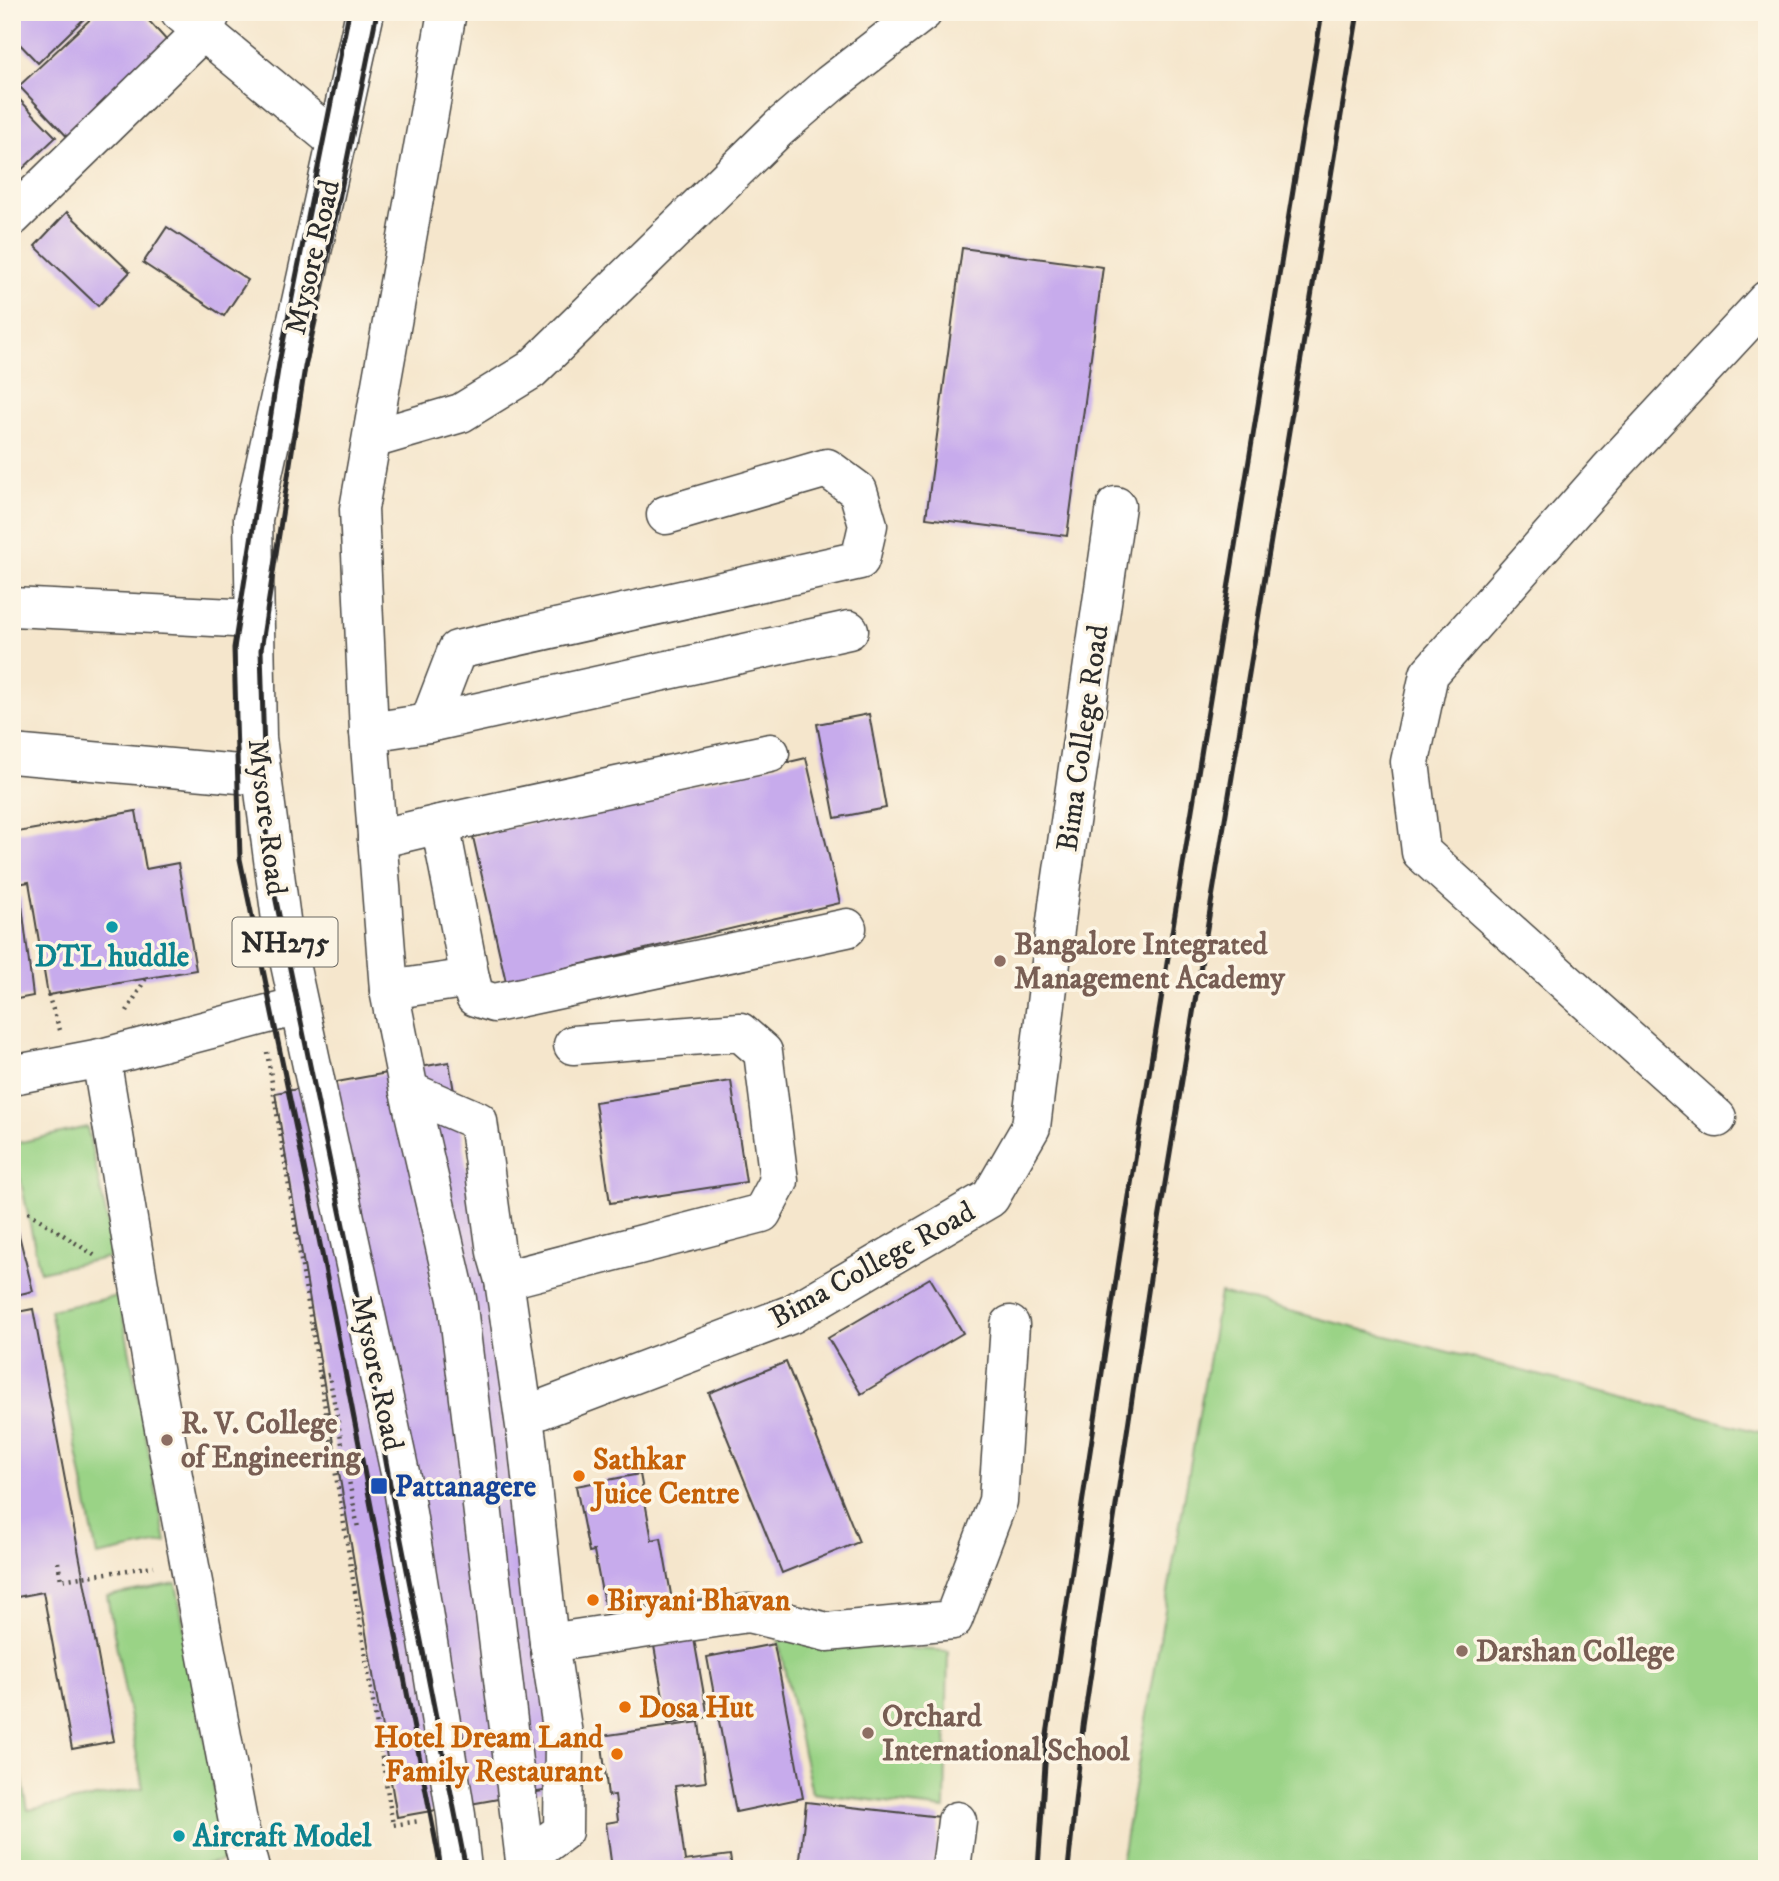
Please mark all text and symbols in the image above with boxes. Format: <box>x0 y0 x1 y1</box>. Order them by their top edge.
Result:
street label: Mysore Road <box>278 176 349 338</box>
street label: Bima College Road <box>1049 622 1118 854</box>
street label: Mysore Road <box>239 737 294 898</box>
road number: NH275 <box>232 918 338 967</box>
marker: DTL huddle <box>104 919 120 935</box>
place label: Bangalore Integrated Management Academy <box>1014 927 1286 998</box>
place label: DTL huddle <box>35 939 190 976</box>
marker: Bangalore Integrated Management Academy <box>992 953 1008 969</box>
street label: Bima College Road <box>764 1194 982 1337</box>
street label: Mysore Road <box>342 1292 411 1454</box>
place label: R. V. College of Engineering <box>181 1406 362 1477</box>
marker: R. V. College of Engineering <box>159 1432 175 1448</box>
place label: Sathkar Juice Centre <box>590 1442 740 1513</box>
marker: Sathkar Juice Centre <box>571 1468 587 1484</box>
place label: Pattanagere <box>395 1469 537 1506</box>
marker: Pattanagere <box>369 1476 389 1496</box>
place label: Biryani Bhavan <box>607 1583 791 1620</box>
marker: Biryani Bhavan <box>585 1592 601 1608</box>
place label: Darshan College <box>1476 1634 1675 1671</box>
marker: Darshan College <box>1454 1643 1470 1659</box>
place label: Dosa Hut <box>639 1690 754 1727</box>
marker: Dosa Hut <box>617 1699 633 1715</box>
place label: Orchard International School <box>882 1699 1131 1770</box>
place label: Hotel Dream Land Family Restaurant <box>374 1720 604 1791</box>
marker: Orchard International School <box>860 1725 876 1741</box>
marker: Hotel Dream Land Family Restaurant <box>609 1746 625 1762</box>
place label: Aircraft Model <box>192 1819 372 1856</box>
marker: Aircraft Model <box>171 1828 187 1844</box>

